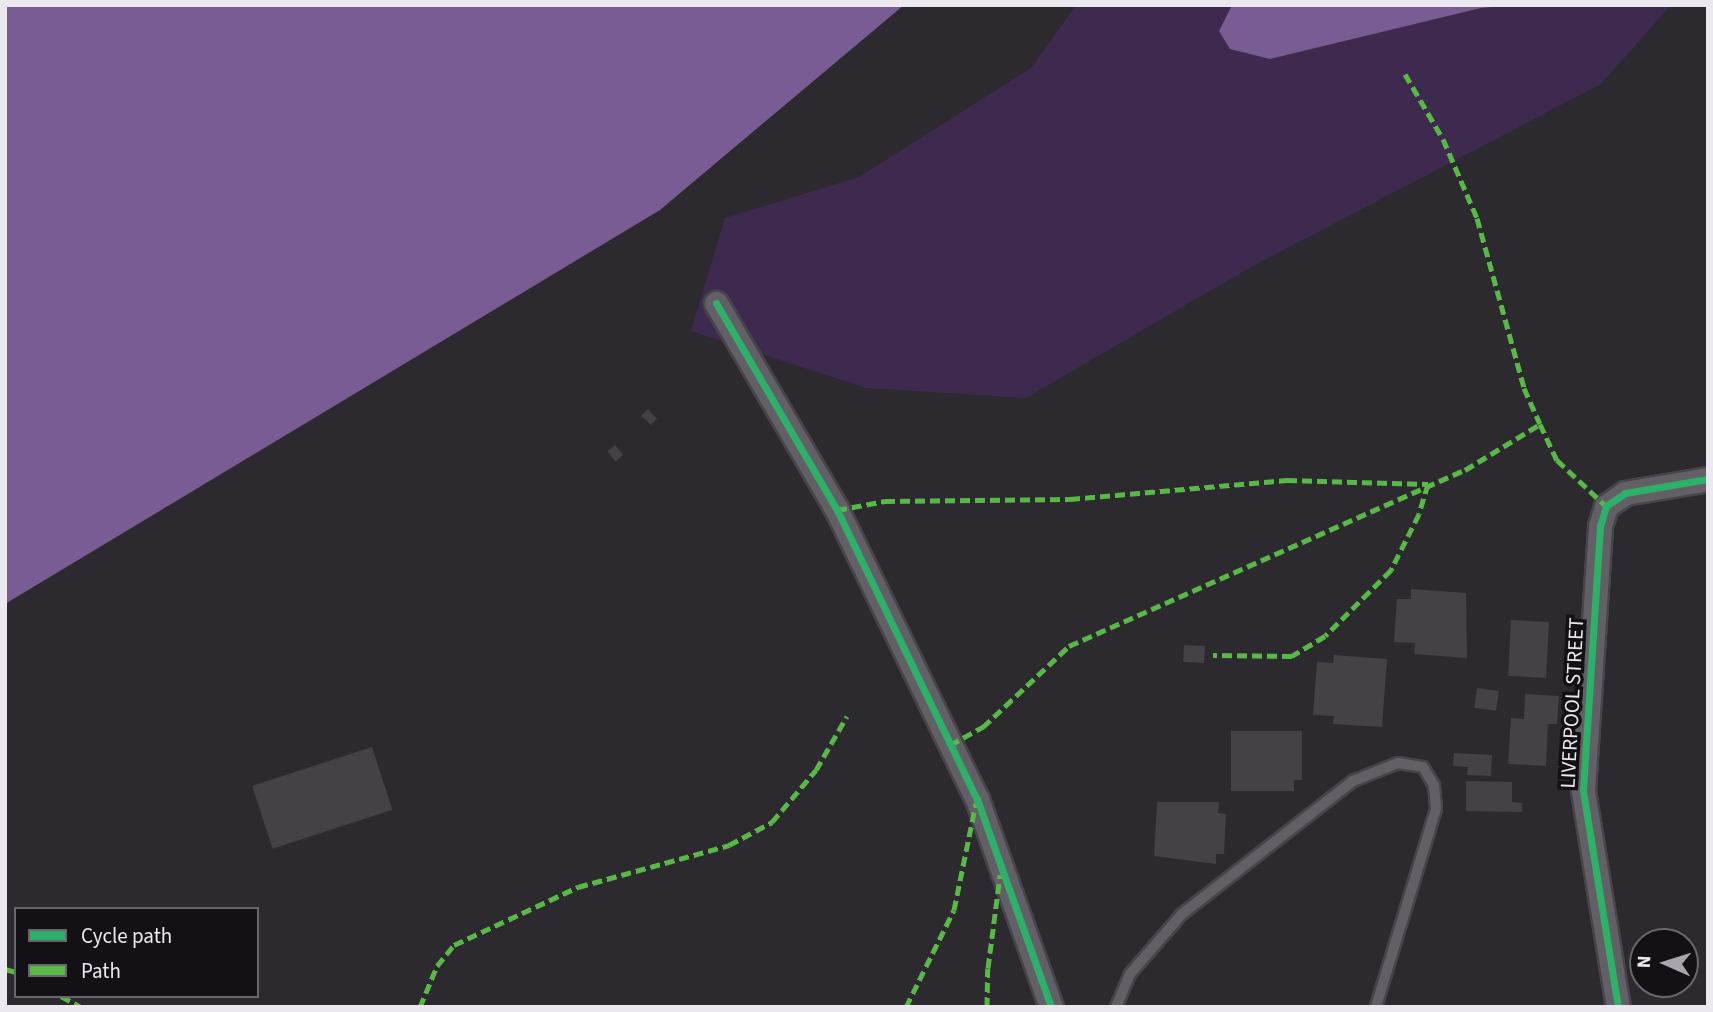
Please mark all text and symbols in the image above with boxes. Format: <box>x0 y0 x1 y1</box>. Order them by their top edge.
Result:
street label: LIVERPOOL STREET <box>1555 617 1589 789</box>
legend <box>14 907 259 998</box>
text: Cycle path <box>81 921 172 951</box>
north arrow <box>1629 928 1699 998</box>
text: N <box>1631 955 1658 969</box>
text: Path <box>81 956 121 986</box>

